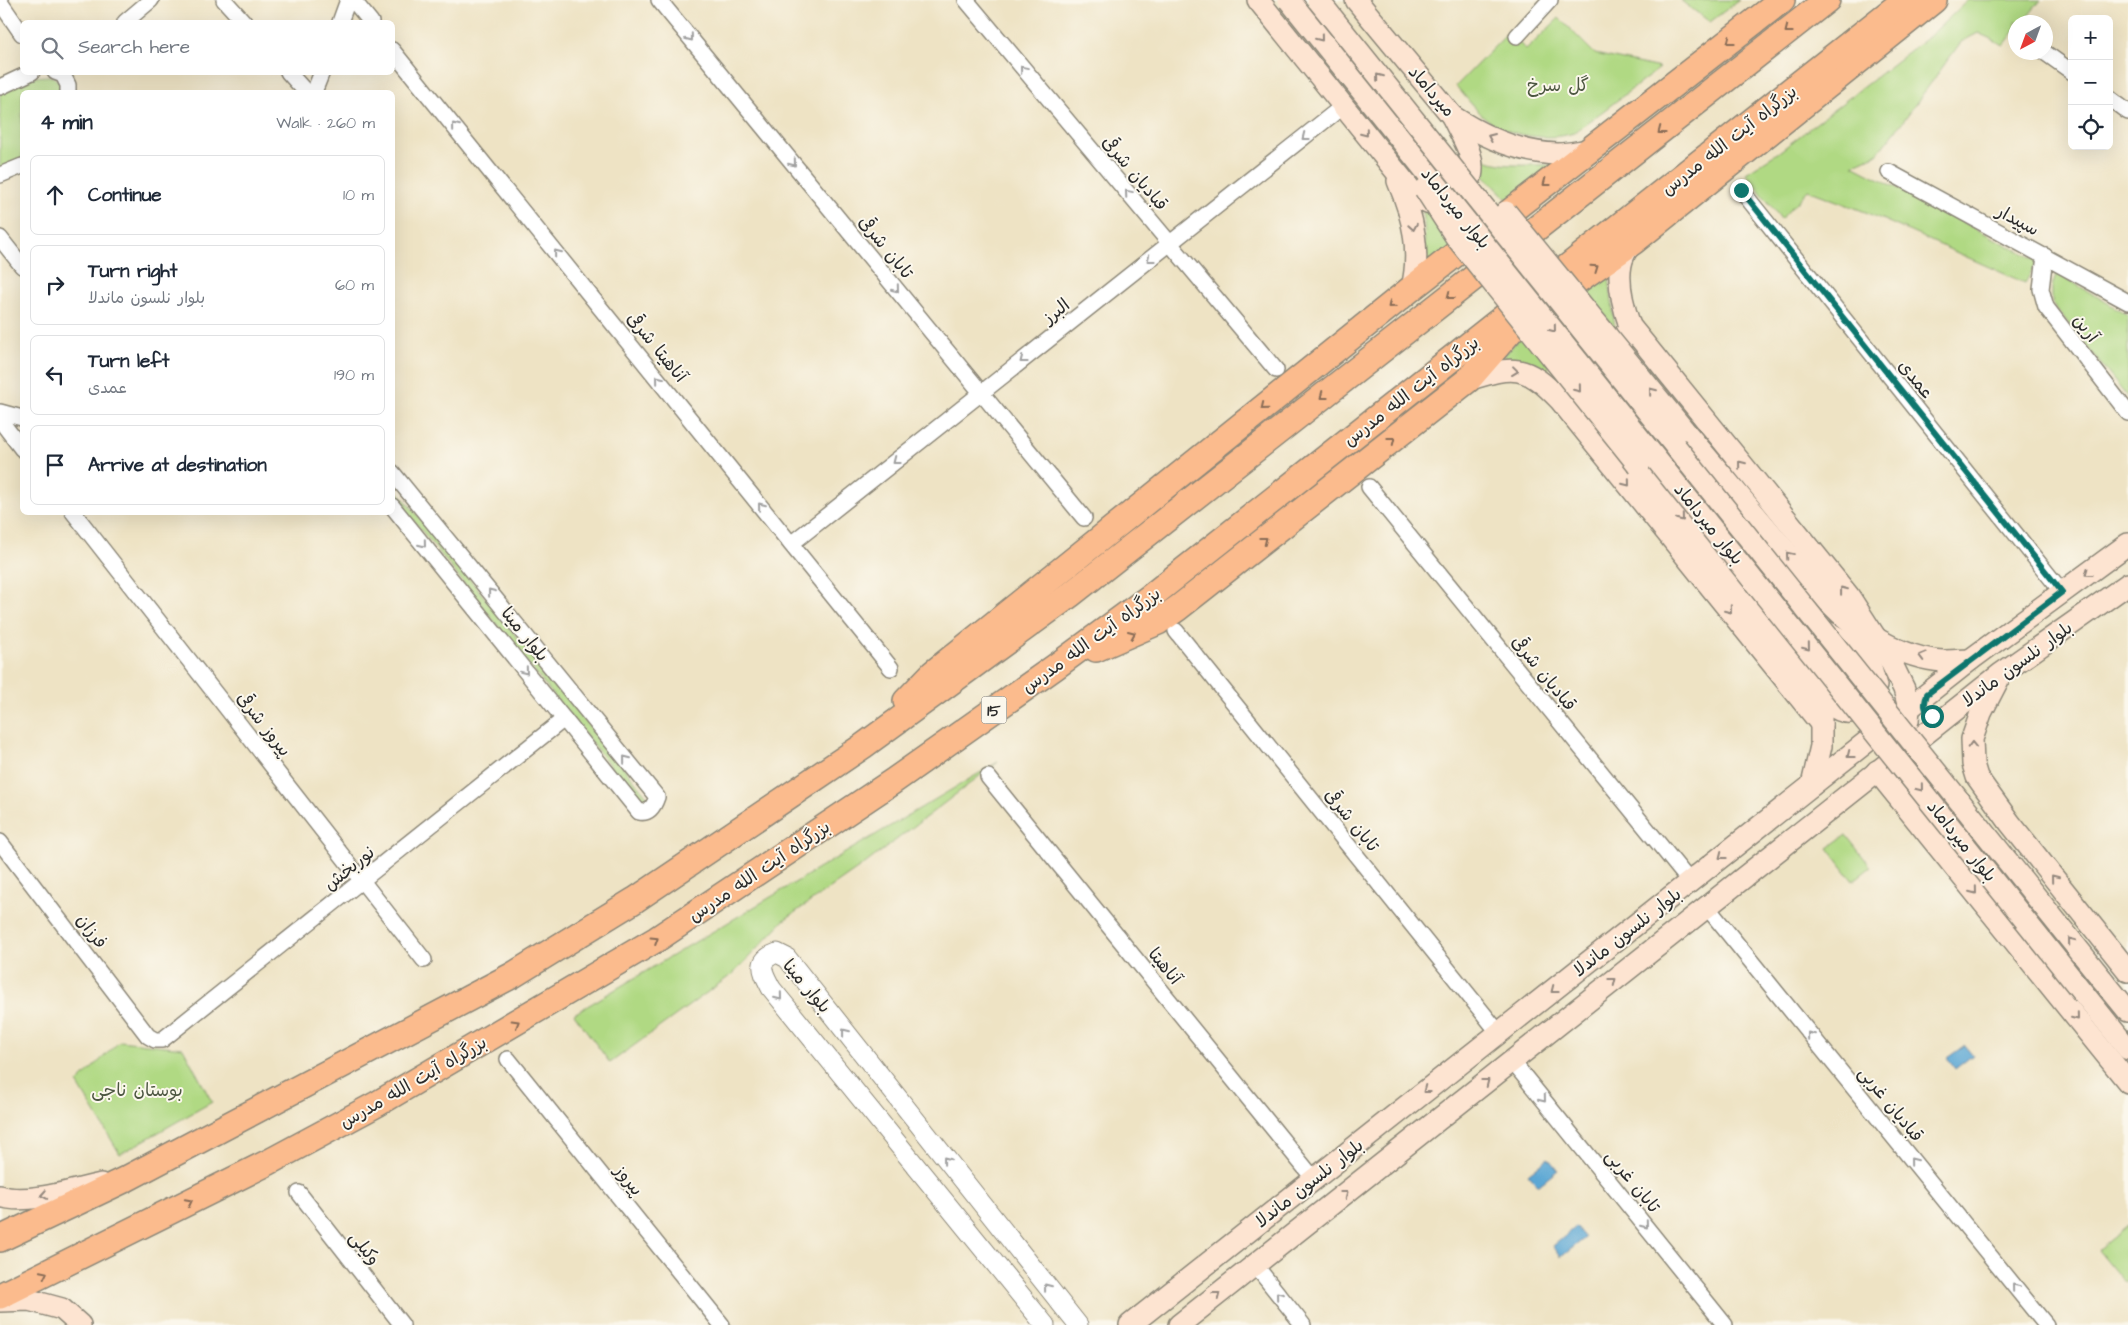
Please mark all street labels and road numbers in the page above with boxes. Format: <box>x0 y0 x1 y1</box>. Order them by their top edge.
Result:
street label: میرداماد <box>1402 60 1461 123</box>
street label: بزرگراه آیت الله مدرس <box>1656 79 1802 201</box>
street label: قبادیان شرقی <box>1096 130 1173 216</box>
street label: بلوار میرداماد <box>1415 162 1496 254</box>
street label: سپیدار <box>1990 198 2044 242</box>
street label: تابان شرقی <box>852 210 919 285</box>
street label: البرز <box>1036 293 1075 331</box>
street label: آناهیتا شرقی <box>621 307 694 389</box>
street label: آرین <box>2067 309 2106 349</box>
street label: بزرگراه آیت الله مدرس <box>1338 330 1484 452</box>
street label: عمدی <box>1892 354 1939 404</box>
street label: بلوار میرداماد <box>1668 478 1749 570</box>
street label: بزرگراه آیت الله مدرس <box>1017 581 1166 699</box>
street label: بلوار مینا <box>495 602 554 667</box>
street label: بلوار نلسون ماندلا <box>1957 616 2078 713</box>
street label: قبادیان شرقی <box>1505 630 1582 716</box>
street label: پیروز شرقی <box>230 687 297 762</box>
road number: 15 <box>982 696 1006 724</box>
street label: تابان شرقی <box>1318 783 1385 858</box>
street label: بلوار میرداماد <box>1921 795 2002 887</box>
street label: بزرگراه آیت الله مدرس <box>683 815 835 928</box>
street label: نوربخش <box>318 840 380 897</box>
street label: بلوار نلسون ماندلا <box>1568 882 1687 983</box>
street label: فرزان <box>70 909 113 954</box>
street label: آناهیتا <box>1142 942 1188 991</box>
street label: بلوار مینا <box>776 954 837 1019</box>
street label: بزرگراه آیت الله مدرس <box>335 1030 491 1135</box>
street label: قبادیان غربی <box>1852 1061 1929 1147</box>
street label: بلوار نلسون ماندلا <box>1250 1133 1369 1234</box>
street label: تابان غربی <box>1599 1144 1666 1219</box>
street label: پیروز <box>607 1158 649 1201</box>
street label: وكيلی <box>343 1226 386 1271</box>

